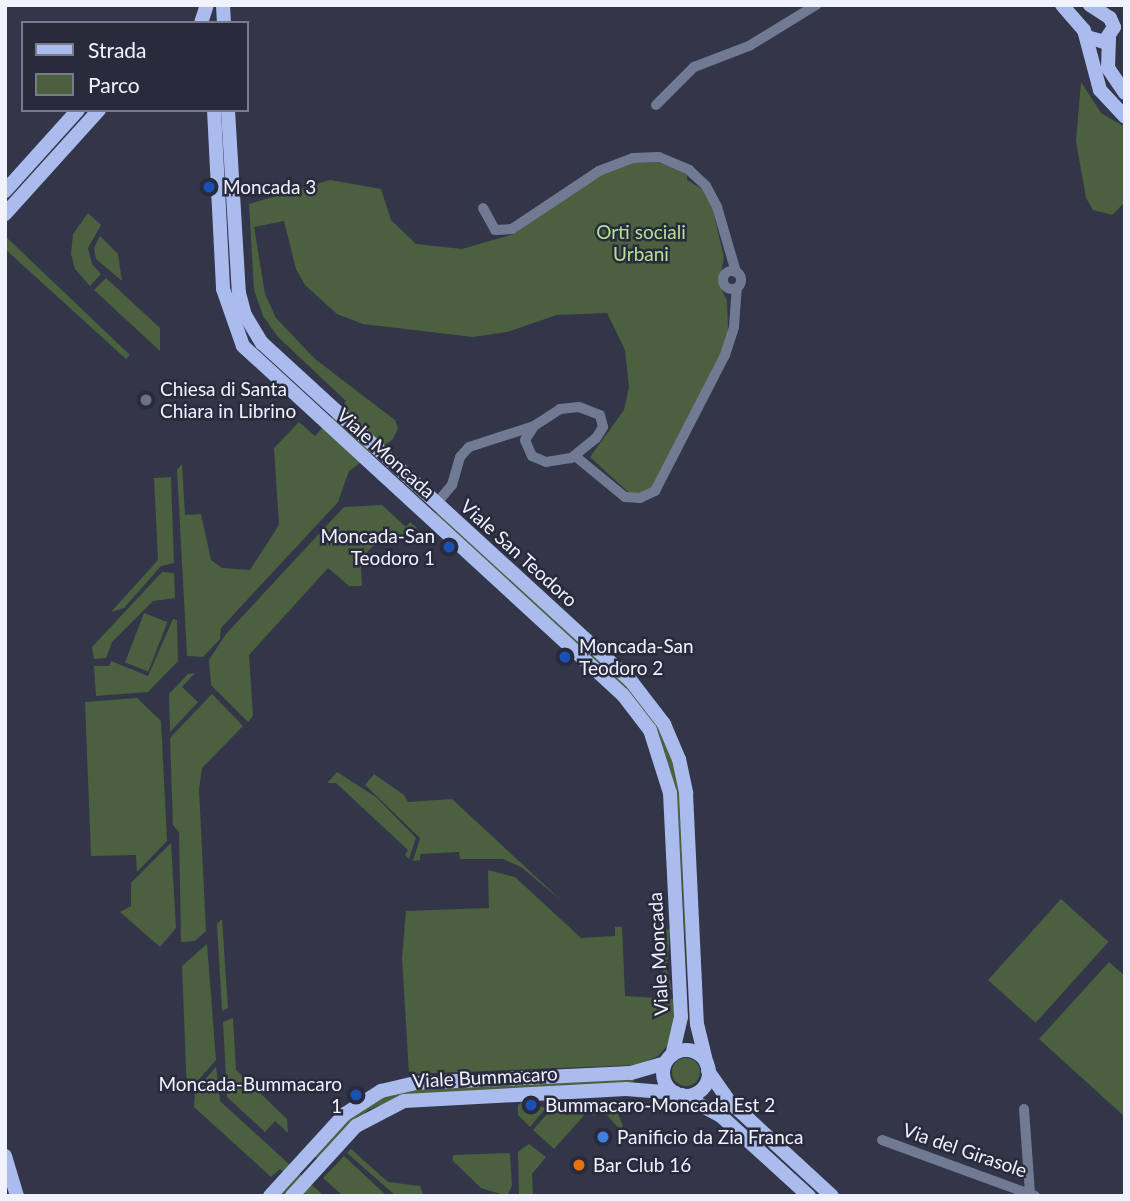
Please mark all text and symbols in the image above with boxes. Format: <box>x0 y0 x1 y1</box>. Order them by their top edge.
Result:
legend <box>21 21 248 112</box>
text: Strada <box>88 37 147 62</box>
text: Parco <box>88 72 140 97</box>
place label: Moncada 3 <box>223 176 316 198</box>
marker: Moncada 3 <box>201 179 217 195</box>
park label: Orti sociali Urbani <box>596 221 686 265</box>
place label: Chiesa di Santa Chiara in Librino <box>160 378 296 422</box>
marker: Chiesa di Santa Chiara in Librino <box>138 392 154 408</box>
street label: Viale Moncada <box>332 403 440 503</box>
street label: Viale San Teodoro <box>456 494 582 612</box>
place label: Moncada-San Teodoro 1 <box>320 525 435 569</box>
marker: Moncada-San Teodoro 1 <box>441 539 457 555</box>
place label: Moncada-San Teodoro 2 <box>579 635 694 679</box>
marker: Moncada-San Teodoro 2 <box>557 649 573 665</box>
street label: Viale Moncada <box>643 892 673 1016</box>
street label: Viale Bummacaro <box>412 1062 558 1092</box>
place label: Moncada-Bummacaro 1 <box>158 1073 342 1117</box>
marker: Moncada-Bummacaro 1 <box>348 1087 364 1103</box>
place label: Bummacaro-Moncada Est 2 <box>545 1094 775 1116</box>
marker: Bummacaro-Moncada Est 2 <box>523 1097 539 1113</box>
street label: Via del Girasole <box>900 1118 1030 1182</box>
place label: Panificio da Zia Franca <box>617 1126 803 1148</box>
marker: Panificio da Zia Franca <box>595 1129 611 1145</box>
place label: Bar Club 16 <box>593 1154 692 1176</box>
marker: Bar Club 16 <box>571 1157 587 1173</box>

